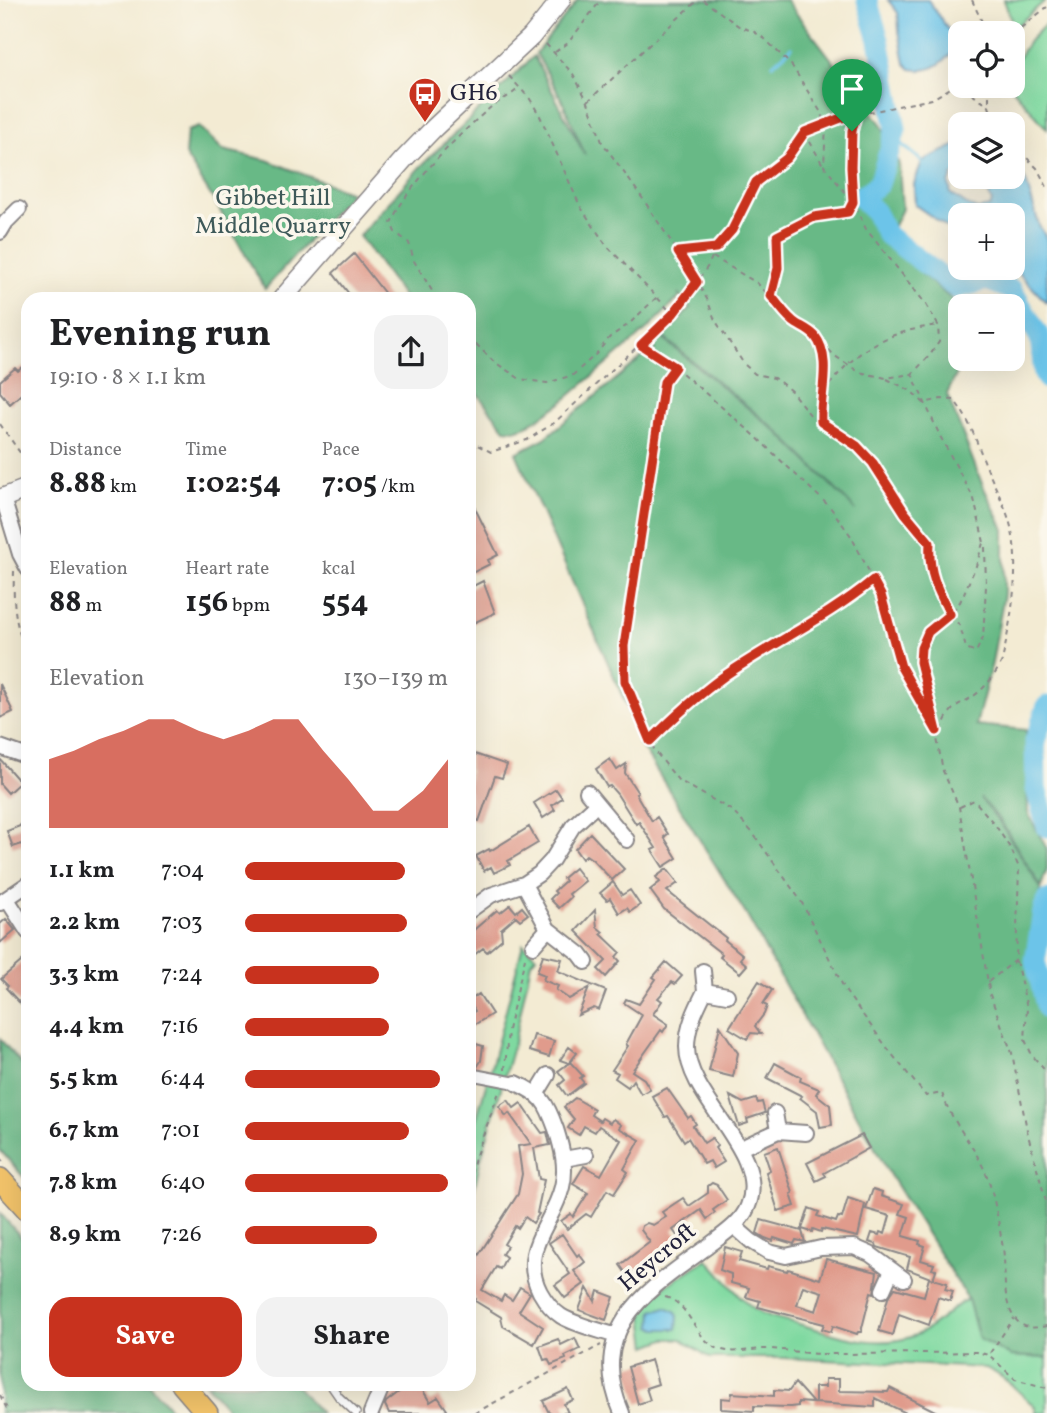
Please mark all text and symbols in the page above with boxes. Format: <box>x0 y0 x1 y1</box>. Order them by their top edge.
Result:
map controls <box>948 21 1025 371</box>
button: locate <box>948 21 1025 98</box>
pin <box>822 59 882 131</box>
icon: arrive <box>833 70 871 108</box>
bus stop icon: GH6 <box>406 75 444 124</box>
place label: GH6 <box>450 77 498 111</box>
button: layers <box>948 112 1025 189</box>
park label: Gibbet Hill Middle Quarry <box>195 182 351 244</box>
button: + <box>948 203 1025 280</box>
button: − <box>948 294 1025 371</box>
text: Evening run <box>49 309 271 362</box>
button: share <box>374 315 448 389</box>
text: 19:10 · 8 × 1.1 km <box>49 362 206 394</box>
text: Distance <box>49 437 122 463</box>
text: Time <box>185 437 227 463</box>
text: Pace <box>322 437 360 463</box>
text: 8.88 <box>49 463 106 505</box>
text: 1:02:54 <box>185 463 281 505</box>
text: 7:05 <box>322 463 377 505</box>
text: km <box>106 474 137 500</box>
text: /km <box>377 474 415 500</box>
text: Elevation <box>49 556 128 582</box>
text: Heart rate <box>185 556 269 582</box>
text: kcal <box>322 556 355 582</box>
text: 88 <box>49 582 82 624</box>
text: 156 <box>185 582 228 624</box>
text: 554 <box>322 582 369 624</box>
text: m <box>82 593 102 619</box>
text: bpm <box>228 593 270 619</box>
text: Elevation <box>49 663 145 695</box>
text: 130–139 m <box>343 663 448 695</box>
text: 1.1 km <box>49 855 115 887</box>
text: 7:04 <box>161 855 205 887</box>
text: 2.2 km <box>49 907 120 939</box>
text: 7:03 <box>161 907 203 939</box>
text: 3.3 km <box>49 959 119 991</box>
text: 7:24 <box>161 959 203 991</box>
text: 4.4 km <box>49 1011 124 1043</box>
text: 7:16 <box>161 1011 198 1043</box>
text: 5.5 km <box>49 1063 118 1095</box>
text: 6:44 <box>161 1063 206 1095</box>
text: 6.7 km <box>49 1115 119 1147</box>
text: 7:01 <box>161 1115 200 1147</box>
text: 7.8 km <box>49 1167 118 1199</box>
text: 6:40 <box>161 1167 205 1199</box>
street label: Heycroft <box>612 1215 704 1301</box>
text: 8.9 km <box>49 1219 121 1251</box>
text: 7:26 <box>161 1219 202 1251</box>
button: Save <box>49 1297 242 1377</box>
button: Share <box>256 1297 448 1377</box>

